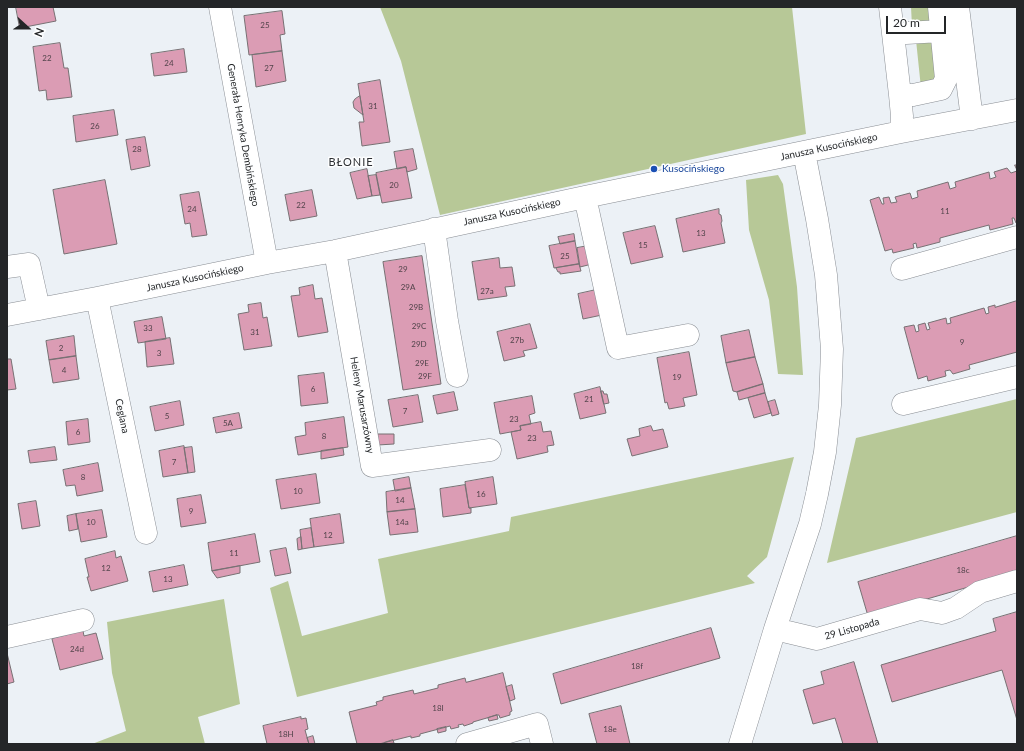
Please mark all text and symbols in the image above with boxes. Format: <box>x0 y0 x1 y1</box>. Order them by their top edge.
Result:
north arrow <box>8 8 48 48</box>
scale bar <box>888 8 948 34</box>
text: 20 m <box>893 15 920 30</box>
house number: 25 <box>260 20 270 30</box>
text: N <box>32 26 47 39</box>
house number: 22 <box>42 53 52 63</box>
house number: 24 <box>164 58 174 68</box>
street label: Generała Henryka Dembińskiego <box>225 63 261 207</box>
house number: 27 <box>264 63 274 73</box>
house number: 31 <box>368 101 378 111</box>
house number: 26 <box>90 121 100 131</box>
street label: Janusza Kusocińskiego <box>779 131 879 163</box>
house number: 28 <box>132 144 142 154</box>
district label: BŁONIE <box>328 155 374 169</box>
place label: Kusocińskiego <box>662 163 725 175</box>
marker: Kusocińskiego <box>649 164 659 174</box>
house number: 20 <box>389 180 399 190</box>
street label: Janusza Kusocińskiego <box>462 196 562 228</box>
house number: 22 <box>296 200 306 210</box>
house number: 24 <box>187 204 197 214</box>
house number: 11 <box>940 206 950 216</box>
house number: 13 <box>696 228 706 238</box>
house number: 15 <box>638 240 648 250</box>
house number: 25 <box>560 251 570 261</box>
street label: Janusza Kusocińskiego <box>145 262 245 294</box>
house number: 29 <box>398 264 408 274</box>
house number: 29A <box>401 282 415 292</box>
house number: 27a <box>480 286 494 296</box>
house number: 29B <box>409 302 423 312</box>
house number: 29C <box>412 321 426 331</box>
house number: 33 <box>143 323 153 333</box>
house number: 31 <box>250 327 260 337</box>
house number: 27b <box>510 335 524 345</box>
house number: 9 <box>960 337 964 347</box>
house number: 29D <box>411 339 427 349</box>
house number: 2 <box>59 343 63 353</box>
house number: 3 <box>157 348 161 358</box>
street label: Heleny Marusarzówny <box>348 356 376 454</box>
house number: 29E <box>415 358 429 368</box>
house number: 4 <box>62 365 66 375</box>
house number: 29F <box>418 371 432 381</box>
house number: 19 <box>672 372 682 382</box>
house number: 6 <box>311 384 315 394</box>
house number: 21 <box>584 394 594 404</box>
street label: Ceglana <box>112 398 132 434</box>
house number: 7 <box>403 406 407 416</box>
house number: 5 <box>165 411 169 421</box>
house number: 23 <box>509 414 519 424</box>
house number: 5A <box>223 418 233 428</box>
house number: 6 <box>76 427 80 437</box>
house number: 8 <box>322 431 326 441</box>
house number: 23 <box>527 433 537 443</box>
house number: 7 <box>172 457 176 467</box>
house number: 8 <box>81 472 85 482</box>
house number: 10 <box>293 486 303 496</box>
house number: 16 <box>476 489 486 499</box>
house number: 14 <box>395 495 405 505</box>
house number: 9 <box>189 506 193 516</box>
house number: 10 <box>86 517 96 527</box>
house number: 14a <box>395 517 409 527</box>
house number: 12 <box>323 530 333 540</box>
house number: 11 <box>229 548 239 558</box>
house number: 12 <box>101 563 111 573</box>
house number: 18c <box>956 565 970 575</box>
house number: 13 <box>163 574 173 584</box>
street label: 29 Listopada <box>823 615 881 643</box>
house number: 24d <box>70 644 84 654</box>
house number: 18f <box>631 661 643 671</box>
house number: 18I <box>432 703 444 713</box>
house number: 18e <box>603 724 617 734</box>
house number: 18H <box>278 729 294 739</box>

